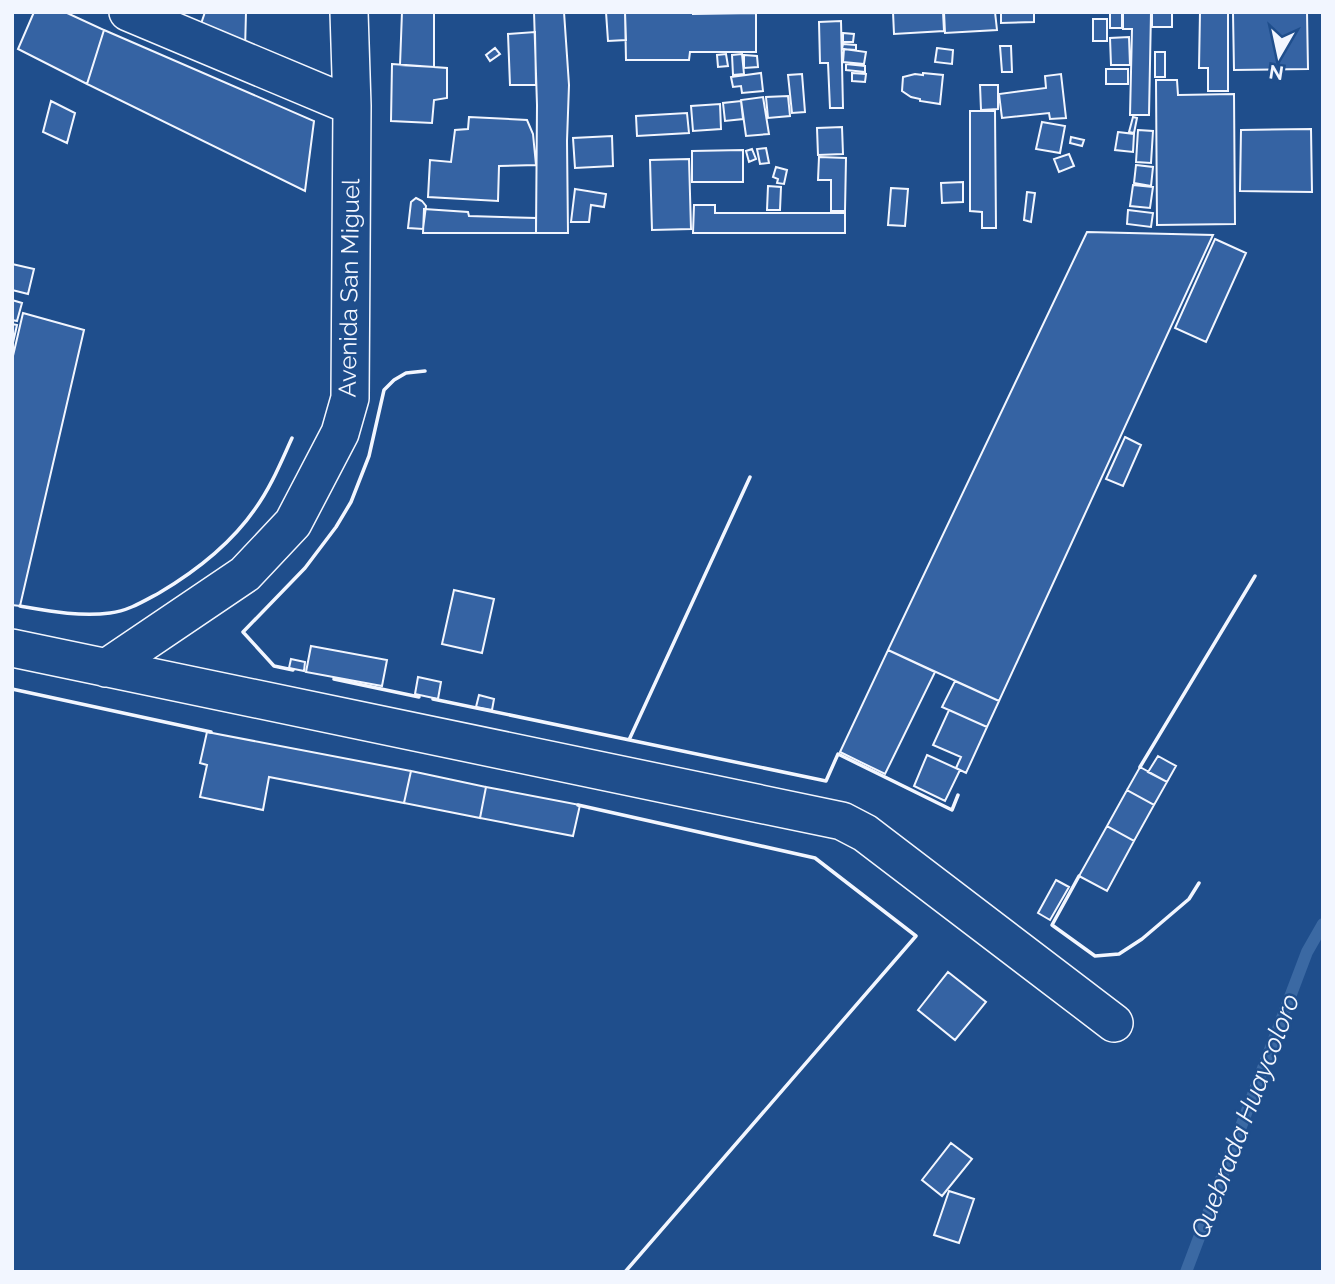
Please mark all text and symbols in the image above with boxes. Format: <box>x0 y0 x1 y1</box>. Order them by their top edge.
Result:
north arrow <box>1244 21 1314 91</box>
text: N <box>1267 61 1285 85</box>
street label: Avenida San Miguel <box>333 178 365 398</box>
water label: Quebrada Huaycoloro <box>1185 990 1305 1242</box>

